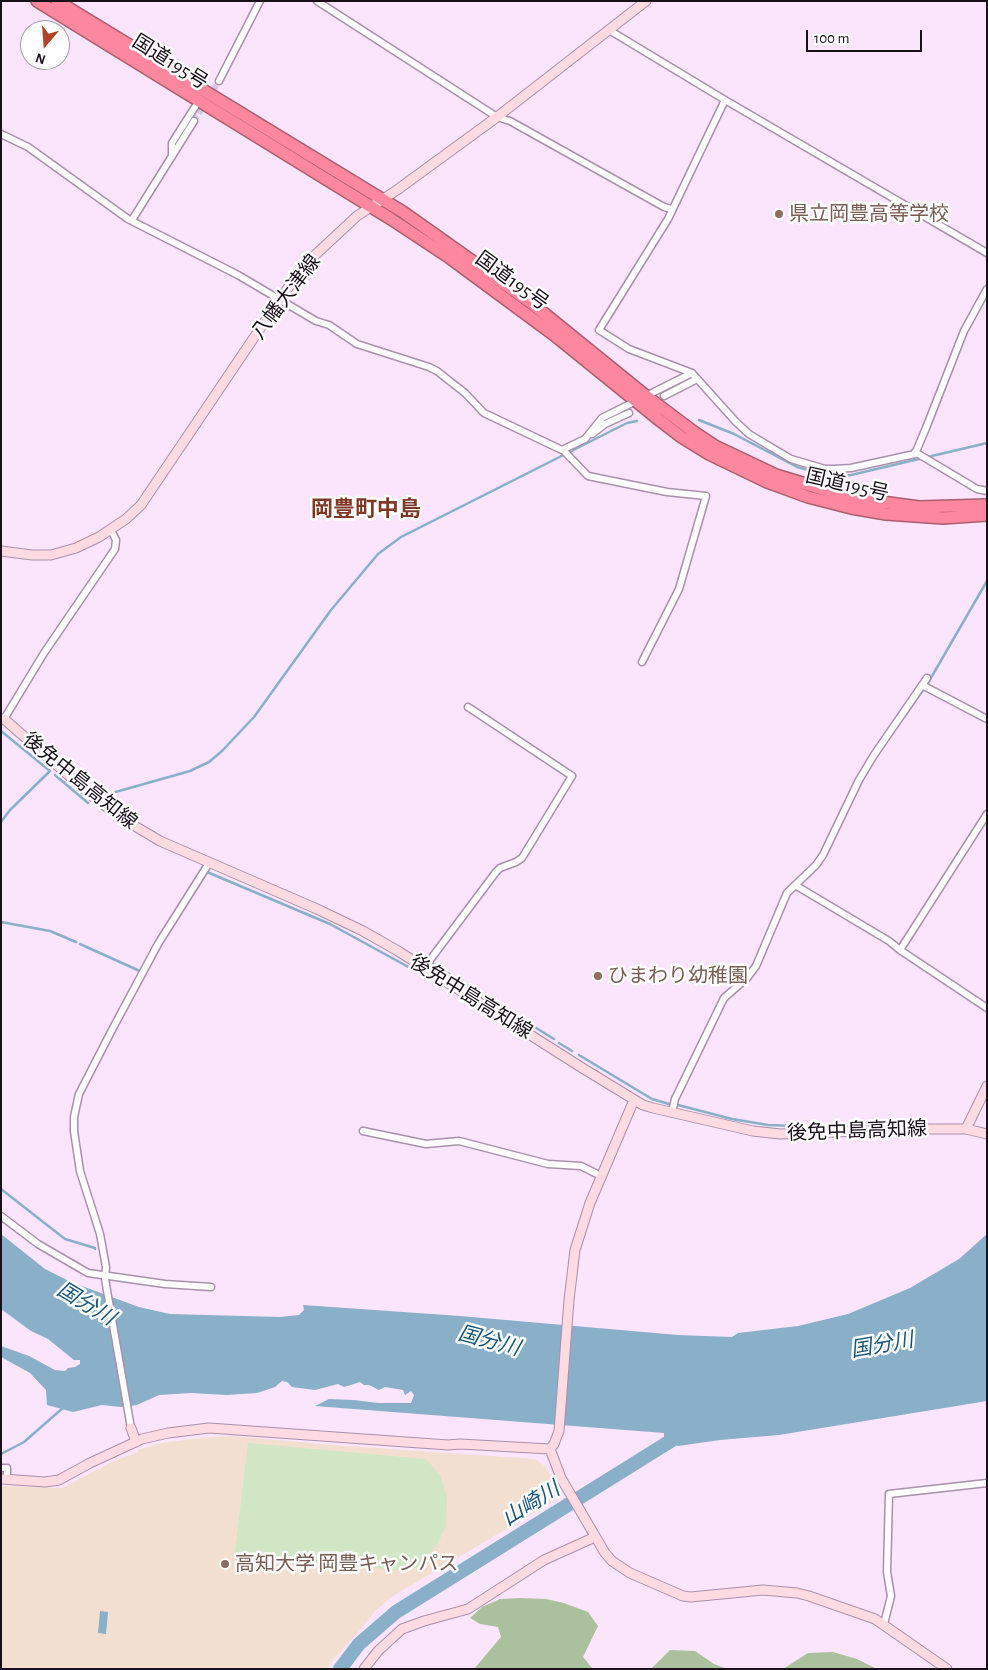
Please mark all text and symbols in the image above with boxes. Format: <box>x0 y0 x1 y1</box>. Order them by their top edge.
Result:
north arrow <box>20 20 70 70</box>
scale bar <box>808 20 924 52</box>
street label: 国道195号 <box>128 29 212 95</box>
text: 100 m <box>814 31 849 46</box>
text: N <box>34 50 47 66</box>
place label: 県立岡豊高等学校 <box>789 202 949 226</box>
marker: 県立岡豊高等学校 <box>773 208 785 220</box>
street label: 国道195号 <box>471 246 553 316</box>
street label: 八幡大津線 <box>246 250 326 344</box>
street label: 国道195号 <box>803 464 891 506</box>
district label: 岡豊町中島 <box>311 496 421 522</box>
street label: 後免中島高知線 <box>18 728 142 834</box>
street label: 後免中島高知線 <box>405 950 537 1044</box>
place label: ひまわり幼稚園 <box>608 964 748 988</box>
marker: ひまわり幼稚園 <box>592 970 604 982</box>
street label: 後免中島高知線 <box>787 1117 927 1145</box>
water label: 国分川 <box>53 1277 119 1331</box>
water label: 国分川 <box>455 1321 523 1361</box>
water label: 国分川 <box>849 1327 915 1363</box>
water label: 山崎川 <box>498 1477 564 1531</box>
place label: 高知大学 岡豊キャンパス <box>235 1552 458 1576</box>
marker: 高知大学 岡豊キャンパス <box>219 1558 231 1570</box>

